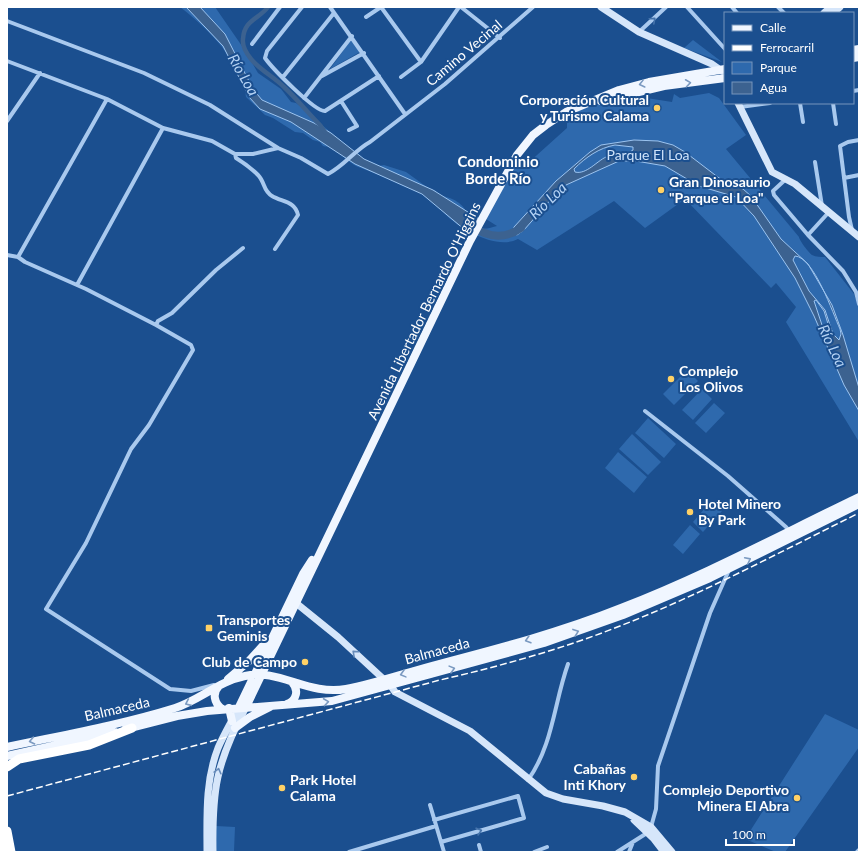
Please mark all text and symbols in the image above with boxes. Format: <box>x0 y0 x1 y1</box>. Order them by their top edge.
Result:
legend <box>724 12 854 104</box>
street label: Camino Vecinal <box>422 16 505 89</box>
one-way arrow <box>648 17 655 24</box>
text: Calle <box>760 20 786 35</box>
text: Ferrocarril <box>760 40 814 55</box>
water label: Río Loa <box>225 50 263 99</box>
text: Parque <box>760 60 797 75</box>
one-way arrow <box>639 79 645 87</box>
one-way arrow <box>684 79 691 88</box>
text: Agua <box>760 80 787 95</box>
place label: Corporación Cultural y Turismo Calama <box>519 91 649 124</box>
marker: Corporación Cultural y Turismo Calama <box>652 103 662 113</box>
park label: Parque El Loa <box>606 146 690 163</box>
district label: Condominio Borde Río <box>457 152 539 187</box>
place label: Gran Dinosaurio "Parque el Loa" <box>669 173 771 206</box>
water label: Río Loa <box>525 178 570 223</box>
marker: Gran Dinosaurio "Parque el Loa" <box>656 185 666 195</box>
street label: Avenida Libertador Bernardo O'Higgins <box>363 199 484 422</box>
water label: Río Loa <box>815 321 851 370</box>
place label: Complejo Los Olivos <box>679 362 743 395</box>
marker: Complejo Los Olivos <box>666 374 676 384</box>
place label: Hotel Minero By Park <box>698 495 781 528</box>
marker: Hotel Minero By Park <box>685 507 695 517</box>
one-way arrow <box>743 557 751 565</box>
place label: Transportes Geminis <box>217 611 290 644</box>
marker: Transportes Geminis <box>204 623 214 633</box>
one-way arrow <box>573 629 580 637</box>
street label: Balmaceda <box>403 634 471 667</box>
one-way arrow <box>525 635 532 644</box>
one-way arrow <box>352 650 360 657</box>
place label: Club de Campo <box>202 653 297 670</box>
marker: Club de Campo <box>300 657 310 667</box>
one-way arrow <box>448 665 455 674</box>
one-way arrow <box>399 669 406 678</box>
street label: Balmaceda <box>83 693 151 724</box>
one-way arrow <box>185 698 193 706</box>
one-way arrow <box>323 698 329 707</box>
one-way arrow <box>29 737 35 745</box>
place label: Cabañas Inti Khory <box>564 760 627 793</box>
one-way arrow <box>213 768 222 775</box>
place label: Park Hotel Calama <box>290 771 356 804</box>
marker: Cabañas Inti Khory <box>629 772 639 782</box>
place label: Complejo Deportivo Minera El Abra <box>663 781 789 814</box>
marker: Park Hotel Calama <box>277 783 287 793</box>
marker: Complejo Deportivo Minera El Abra <box>792 793 802 803</box>
scale bar <box>726 821 794 847</box>
one-way arrow <box>475 827 482 836</box>
text: 100 m <box>732 827 766 842</box>

